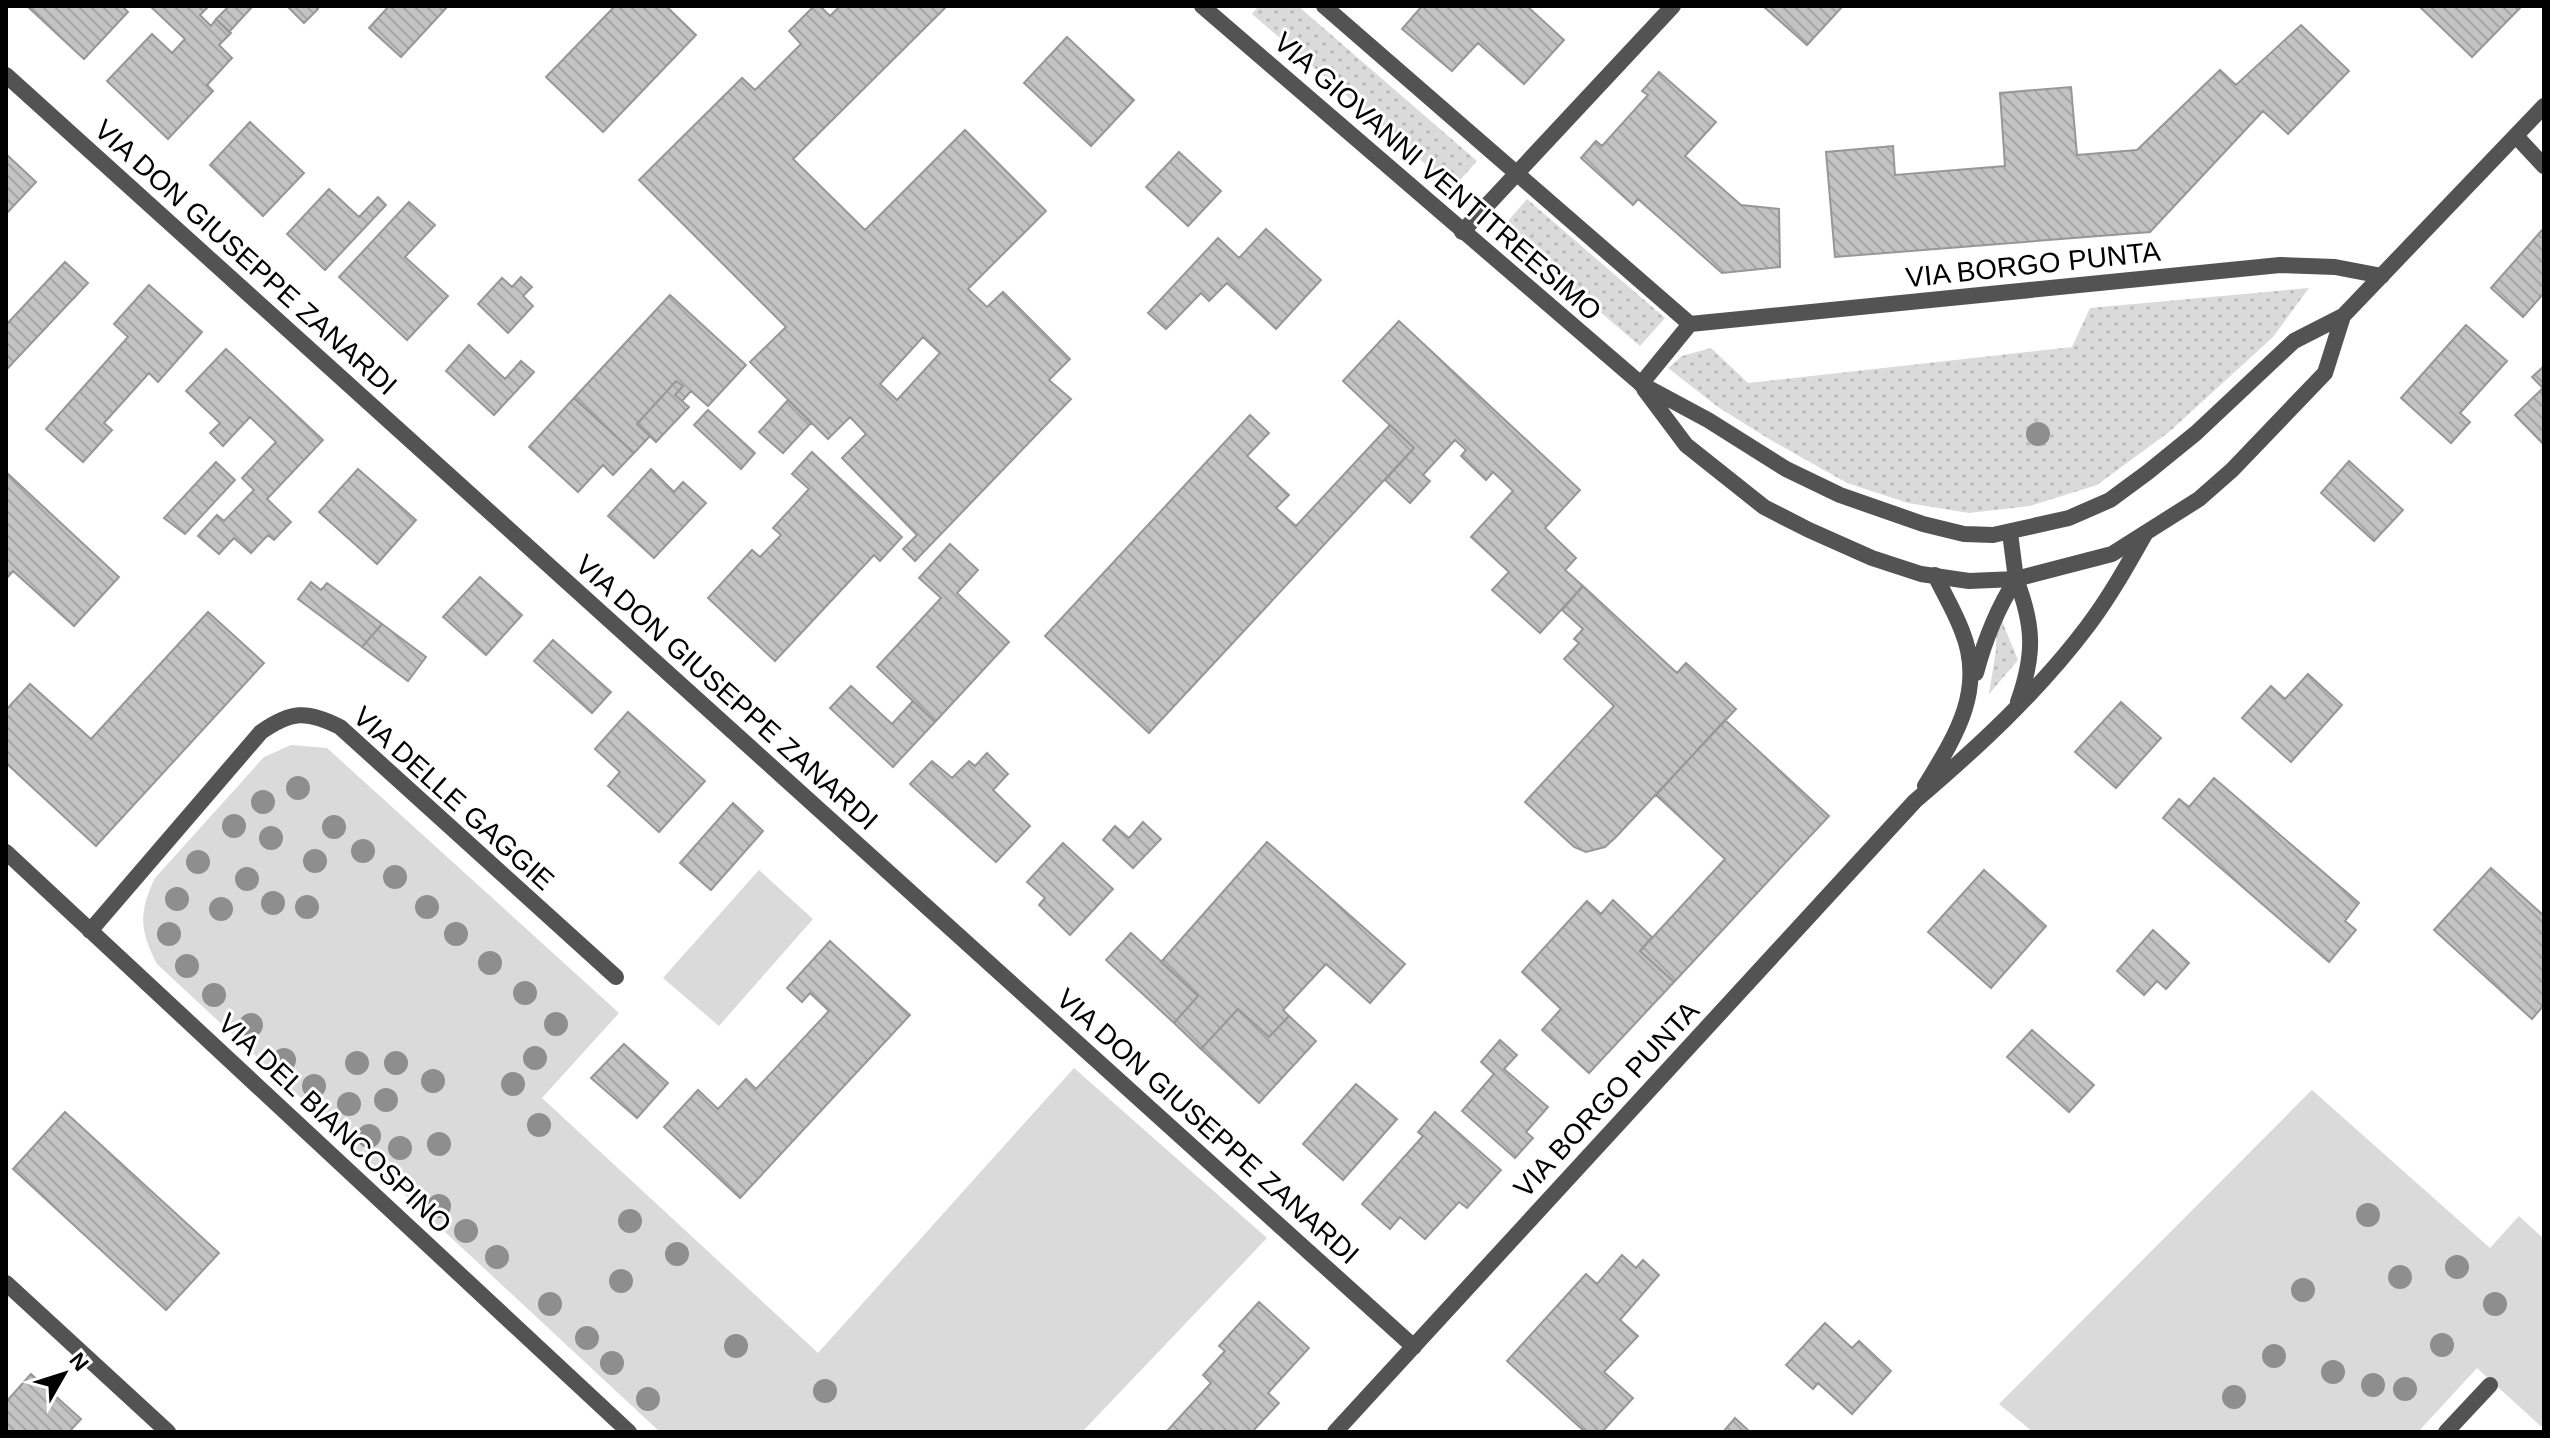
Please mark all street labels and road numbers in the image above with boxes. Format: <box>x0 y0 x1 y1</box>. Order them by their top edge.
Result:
street label: VIA GIOVANNI VENTITREESIMO <box>1268 26 1607 327</box>
street label: VIA DON GIUSEPPE ZANARDI <box>88 114 403 401</box>
street label: VIA BORGO PUNTA <box>1904 236 2162 293</box>
street label: VIA DON GIUSEPPE ZANARDI <box>569 549 884 836</box>
street label: VIA DELLE GAGGIE <box>347 700 560 896</box>
street label: VIA DON GIUSEPPE ZANARDI <box>1050 983 1365 1270</box>
street label: VIA BORGO PUNTA <box>1508 995 1705 1204</box>
street label: VIA DEL BIANCOSPINO <box>212 1007 458 1239</box>

